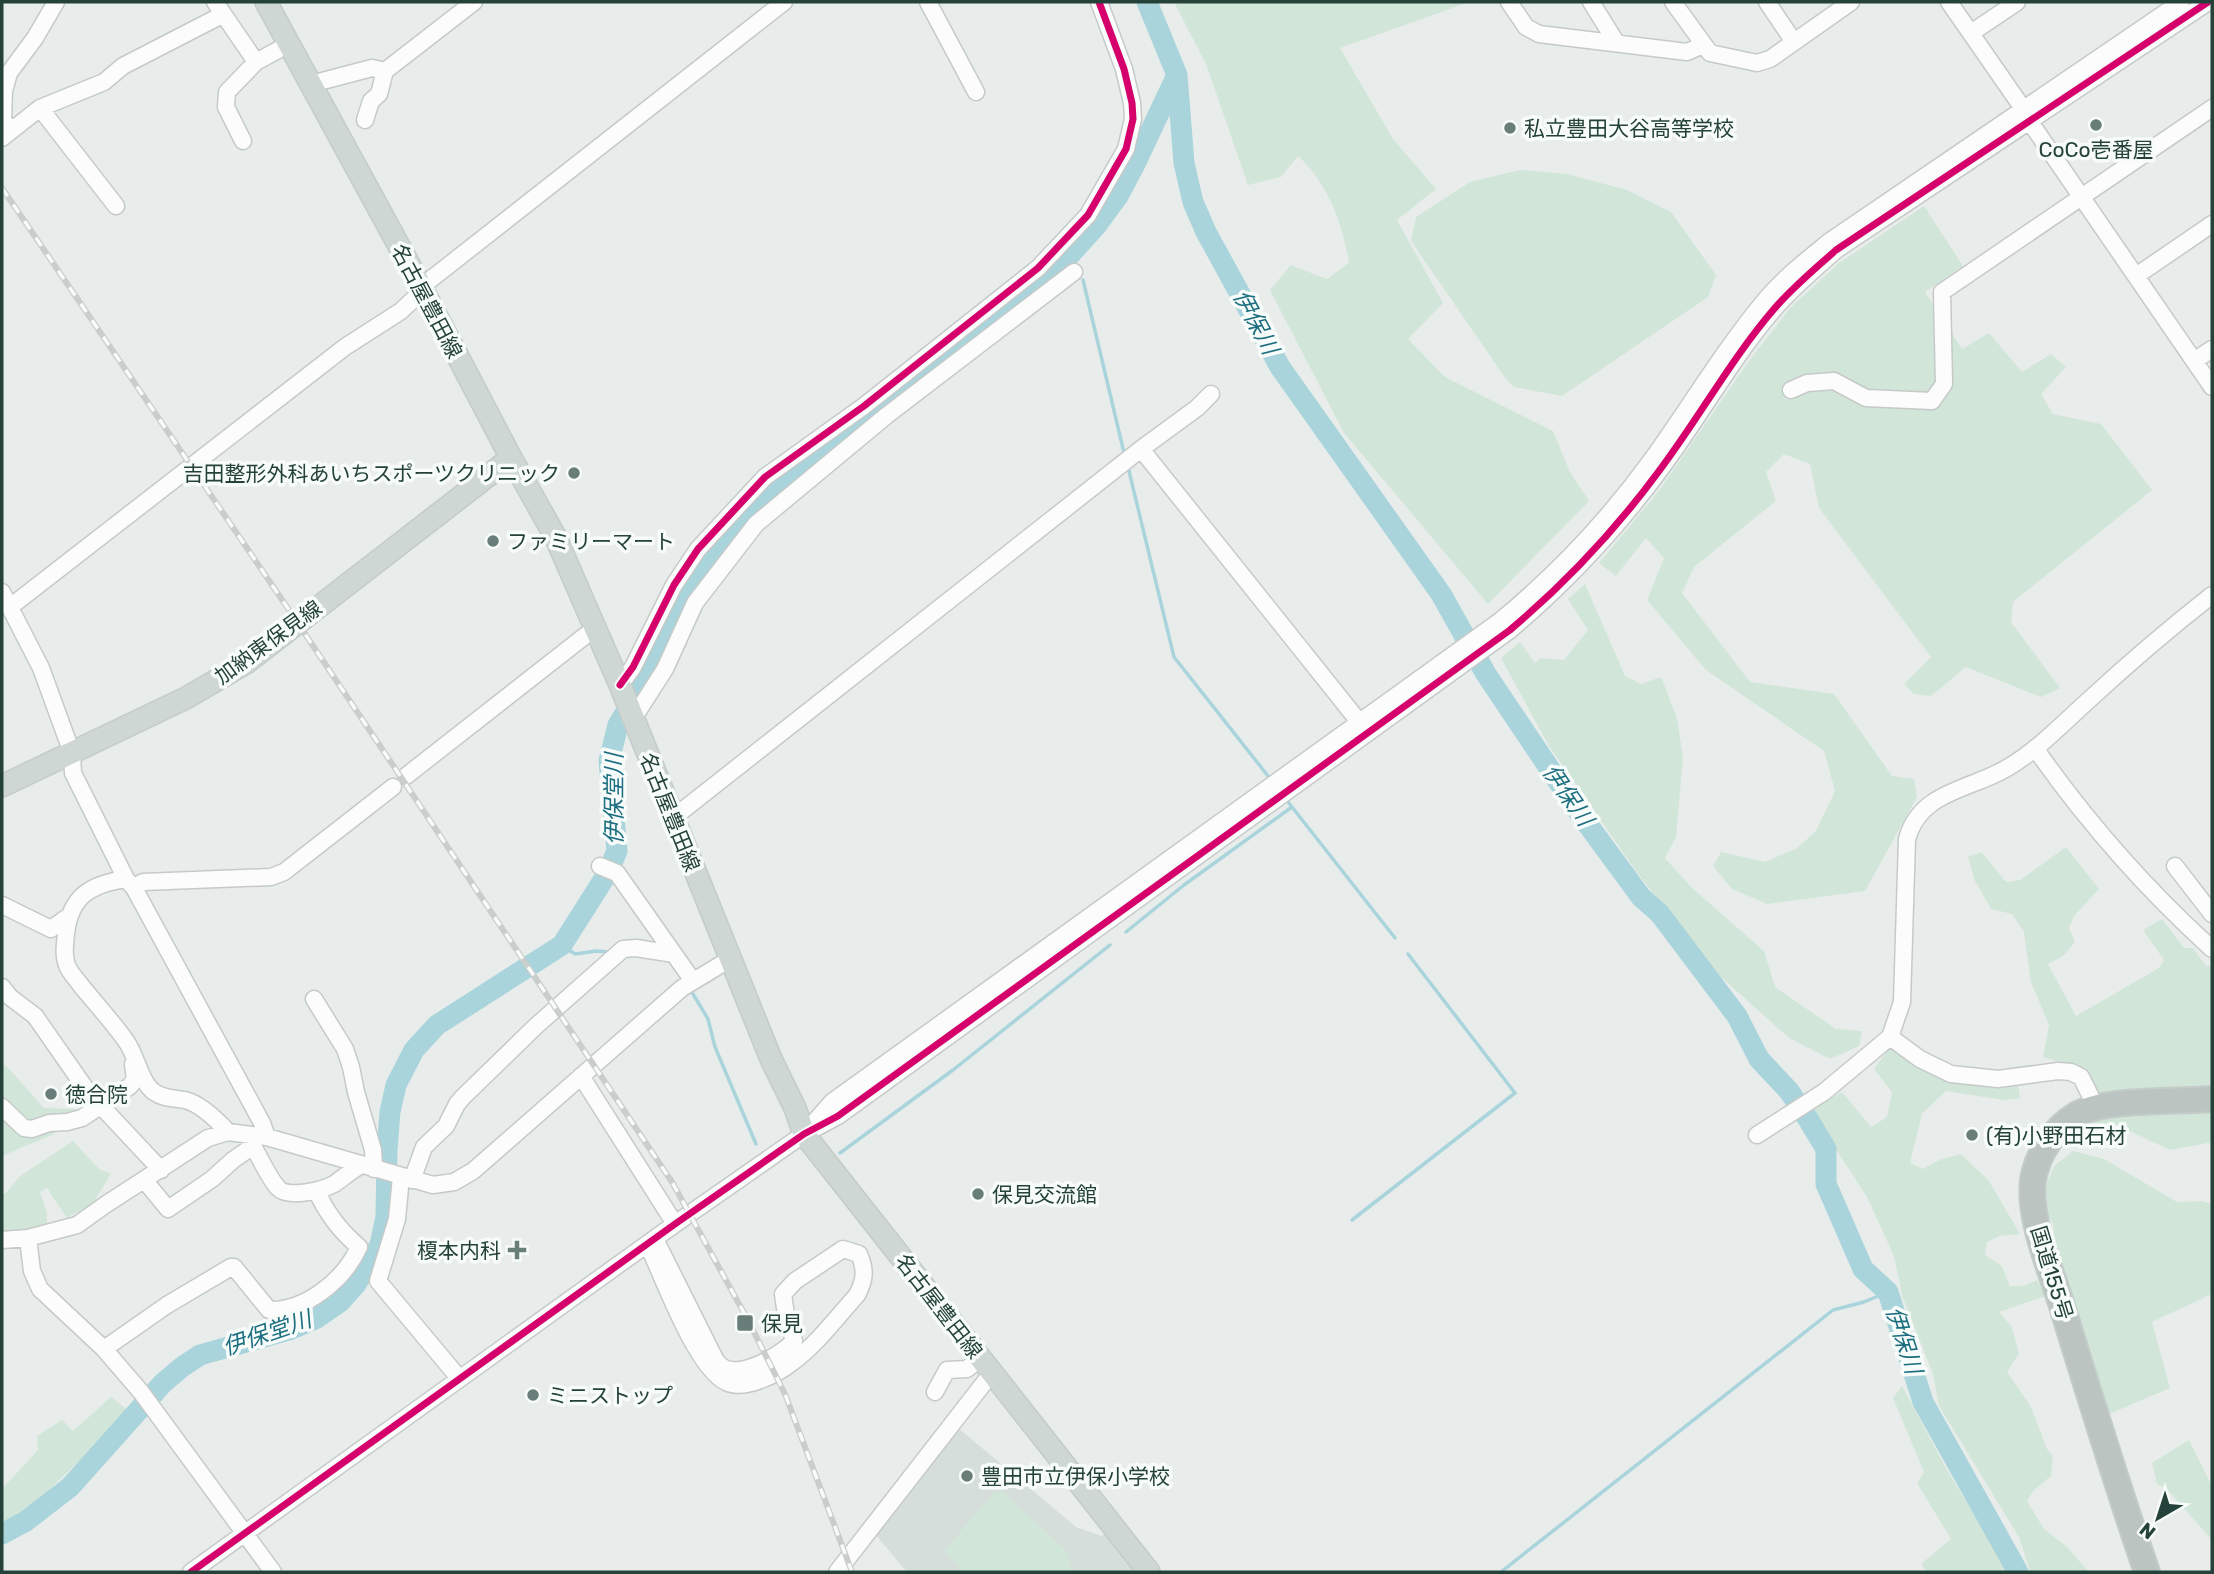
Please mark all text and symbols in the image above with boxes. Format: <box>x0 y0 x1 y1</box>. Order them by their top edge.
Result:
place label: 私立豊田大谷高等学校 <box>1524 116 1734 141</box>
marker: CoCo壱番屋 <box>2088 117 2104 133</box>
marker: 私立豊田大谷高等学校 <box>1502 120 1518 136</box>
place label: CoCo壱番屋 <box>2038 137 2154 162</box>
street label: 名古屋豊田線 <box>386 240 468 362</box>
water label: 伊保川 <box>1227 285 1286 362</box>
place label: 吉田整形外科あいちスポーツクリニック <box>182 461 560 486</box>
marker: 吉田整形外科あいちスポーツクリニック <box>566 465 582 481</box>
place label: ファミリーマート <box>507 529 675 554</box>
marker: ファミリーマート <box>485 533 501 549</box>
street label: 加納東保見線 <box>210 595 326 689</box>
street label: 名古屋豊田線 <box>635 749 705 875</box>
water label: 伊保堂川 <box>600 750 628 845</box>
water label: 伊保川 <box>1537 759 1601 834</box>
place label: 徳合院 <box>65 1082 128 1107</box>
marker: 徳合院 <box>43 1086 59 1102</box>
place label: (有)小野田石材 <box>1986 1123 2126 1148</box>
marker: (有)小野田石材 <box>1964 1127 1980 1143</box>
place label: 保見交流館 <box>992 1182 1097 1207</box>
marker: 保見交流館 <box>970 1186 986 1202</box>
street label: 国道155号 <box>2026 1223 2078 1323</box>
place label: 榎本内科 <box>417 1238 501 1263</box>
marker: 榎本内科 <box>507 1240 527 1260</box>
street label: 名古屋豊田線 <box>890 1249 988 1363</box>
water label: 伊保川 <box>1880 1303 1929 1380</box>
water label: 伊保堂川 <box>219 1304 318 1361</box>
place label: 保見 <box>761 1311 803 1336</box>
marker: 保見 <box>735 1313 755 1333</box>
place label: ミニストップ <box>547 1383 673 1408</box>
marker: ミニストップ <box>525 1387 541 1403</box>
place label: 豊田市立伊保小学校 <box>981 1464 1170 1489</box>
marker: 豊田市立伊保小学校 <box>959 1468 975 1484</box>
north arrow <box>2123 1483 2193 1553</box>
text: N <box>2135 1518 2160 1544</box>

